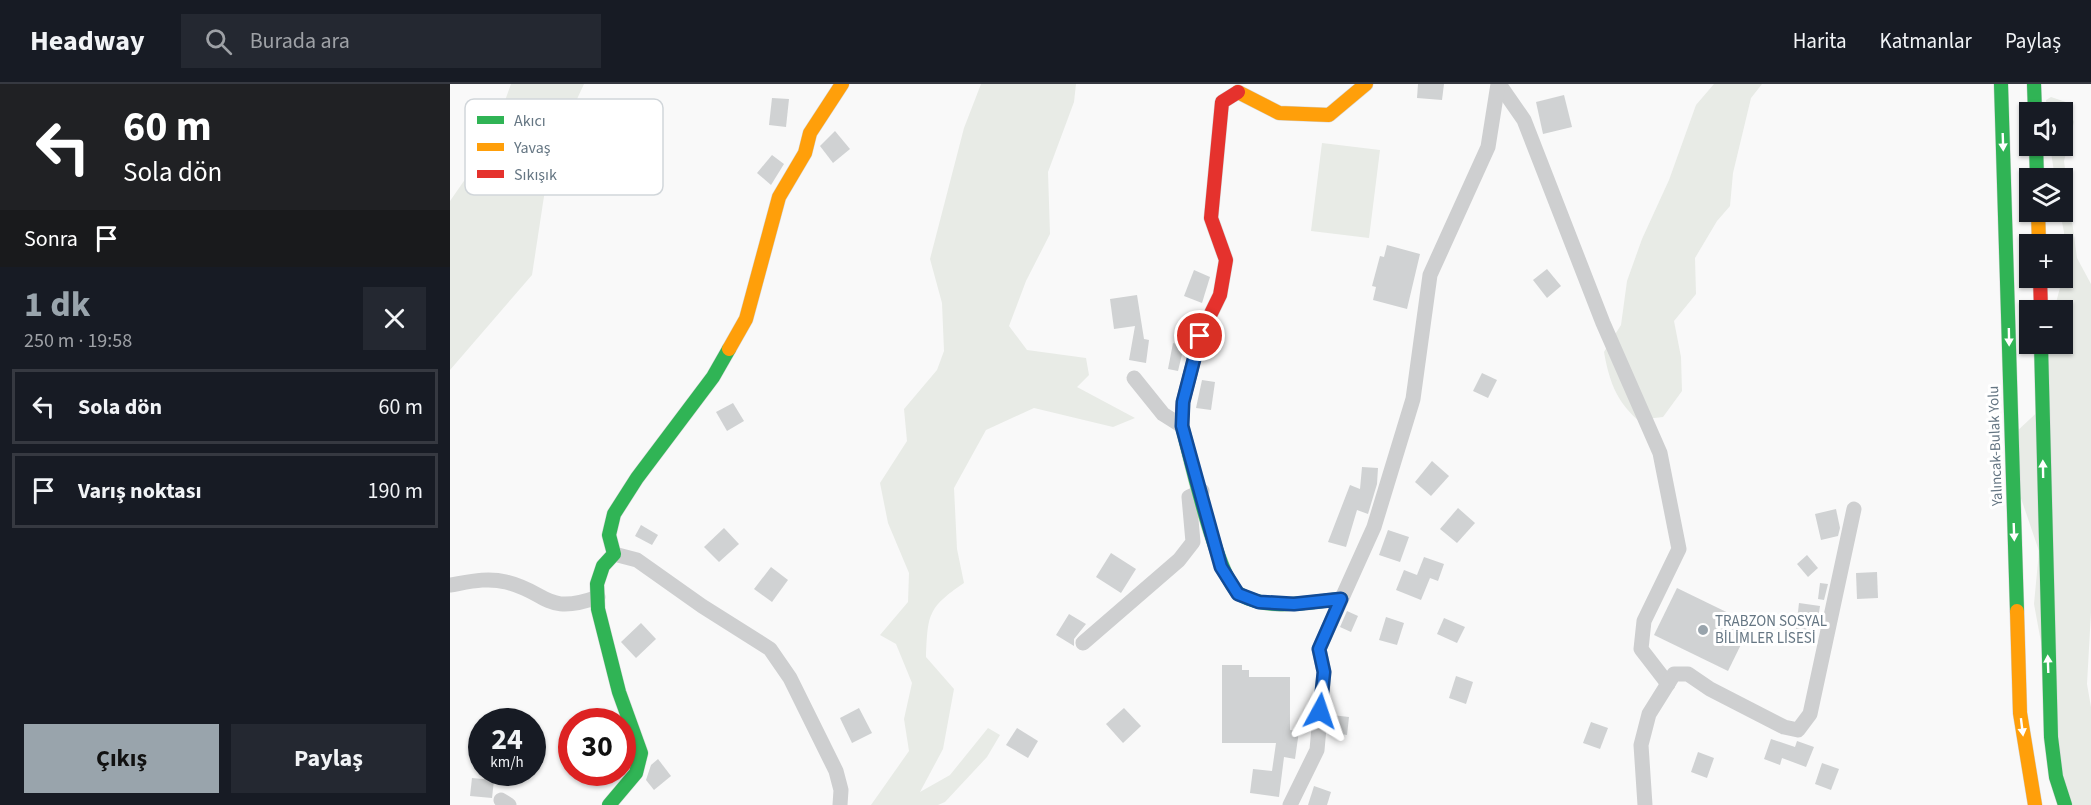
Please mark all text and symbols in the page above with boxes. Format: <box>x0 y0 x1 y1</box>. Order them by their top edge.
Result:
search box <box>181 14 601 68</box>
text: Headway <box>30 21 145 61</box>
icon: search <box>202 25 235 58</box>
text: Burada ara <box>250 25 350 57</box>
text: Harita <box>1793 26 1847 56</box>
text: Katmanlar <box>1880 26 1972 56</box>
text: Paylaş <box>2005 26 2061 56</box>
text: 60 m <box>123 97 212 157</box>
legend <box>465 99 663 195</box>
map controls <box>2019 102 2073 354</box>
button: sound <box>2019 102 2073 156</box>
icon: left <box>24 108 102 186</box>
text: Akıcı <box>514 110 546 132</box>
one-way arrow <box>1999 133 2008 152</box>
text: Yavaş <box>513 137 551 159</box>
text: Sola dön <box>123 153 222 192</box>
text: Sıkışık <box>514 164 557 186</box>
button: layers <box>2019 168 2073 222</box>
icon: arrive <box>90 222 123 255</box>
text: Sonra <box>24 223 78 255</box>
button: + <box>2019 234 2073 288</box>
text: 1 dk <box>24 279 91 330</box>
button: close <box>363 287 426 350</box>
button: − <box>2019 300 2073 354</box>
pin <box>1174 310 1225 361</box>
icon: arrive <box>1183 319 1216 352</box>
text: 250 m · 19:58 <box>24 327 132 355</box>
one-way arrow <box>2004 328 2013 347</box>
street label: Yalıncak-Bulak Yolu <box>1983 385 2008 508</box>
icon: left <box>27 390 60 423</box>
text: Sola dön <box>78 391 162 423</box>
text: 60 m <box>378 391 423 423</box>
one-way arrow <box>2038 460 2047 479</box>
icon: arrive <box>27 474 60 507</box>
text: Varış noktası <box>78 475 202 507</box>
text: 190 m <box>368 475 423 507</box>
one-way arrow <box>2009 523 2019 542</box>
place label: TRABZON SOSYAL BİLİMLER LİSESİ <box>1715 611 1827 649</box>
marker: TRABZON SOSYAL BİLİMLER LİSESİ <box>1696 623 1710 637</box>
one-way arrow <box>2044 655 2053 674</box>
position arrow <box>1288 679 1352 743</box>
speed limit sign: 30 <box>558 708 636 786</box>
text: 24 <box>491 718 523 761</box>
one-way arrow <box>2017 718 2026 737</box>
button: Çıkış <box>24 724 219 793</box>
button: Paylaş <box>231 724 426 793</box>
text: km/h <box>490 752 524 773</box>

